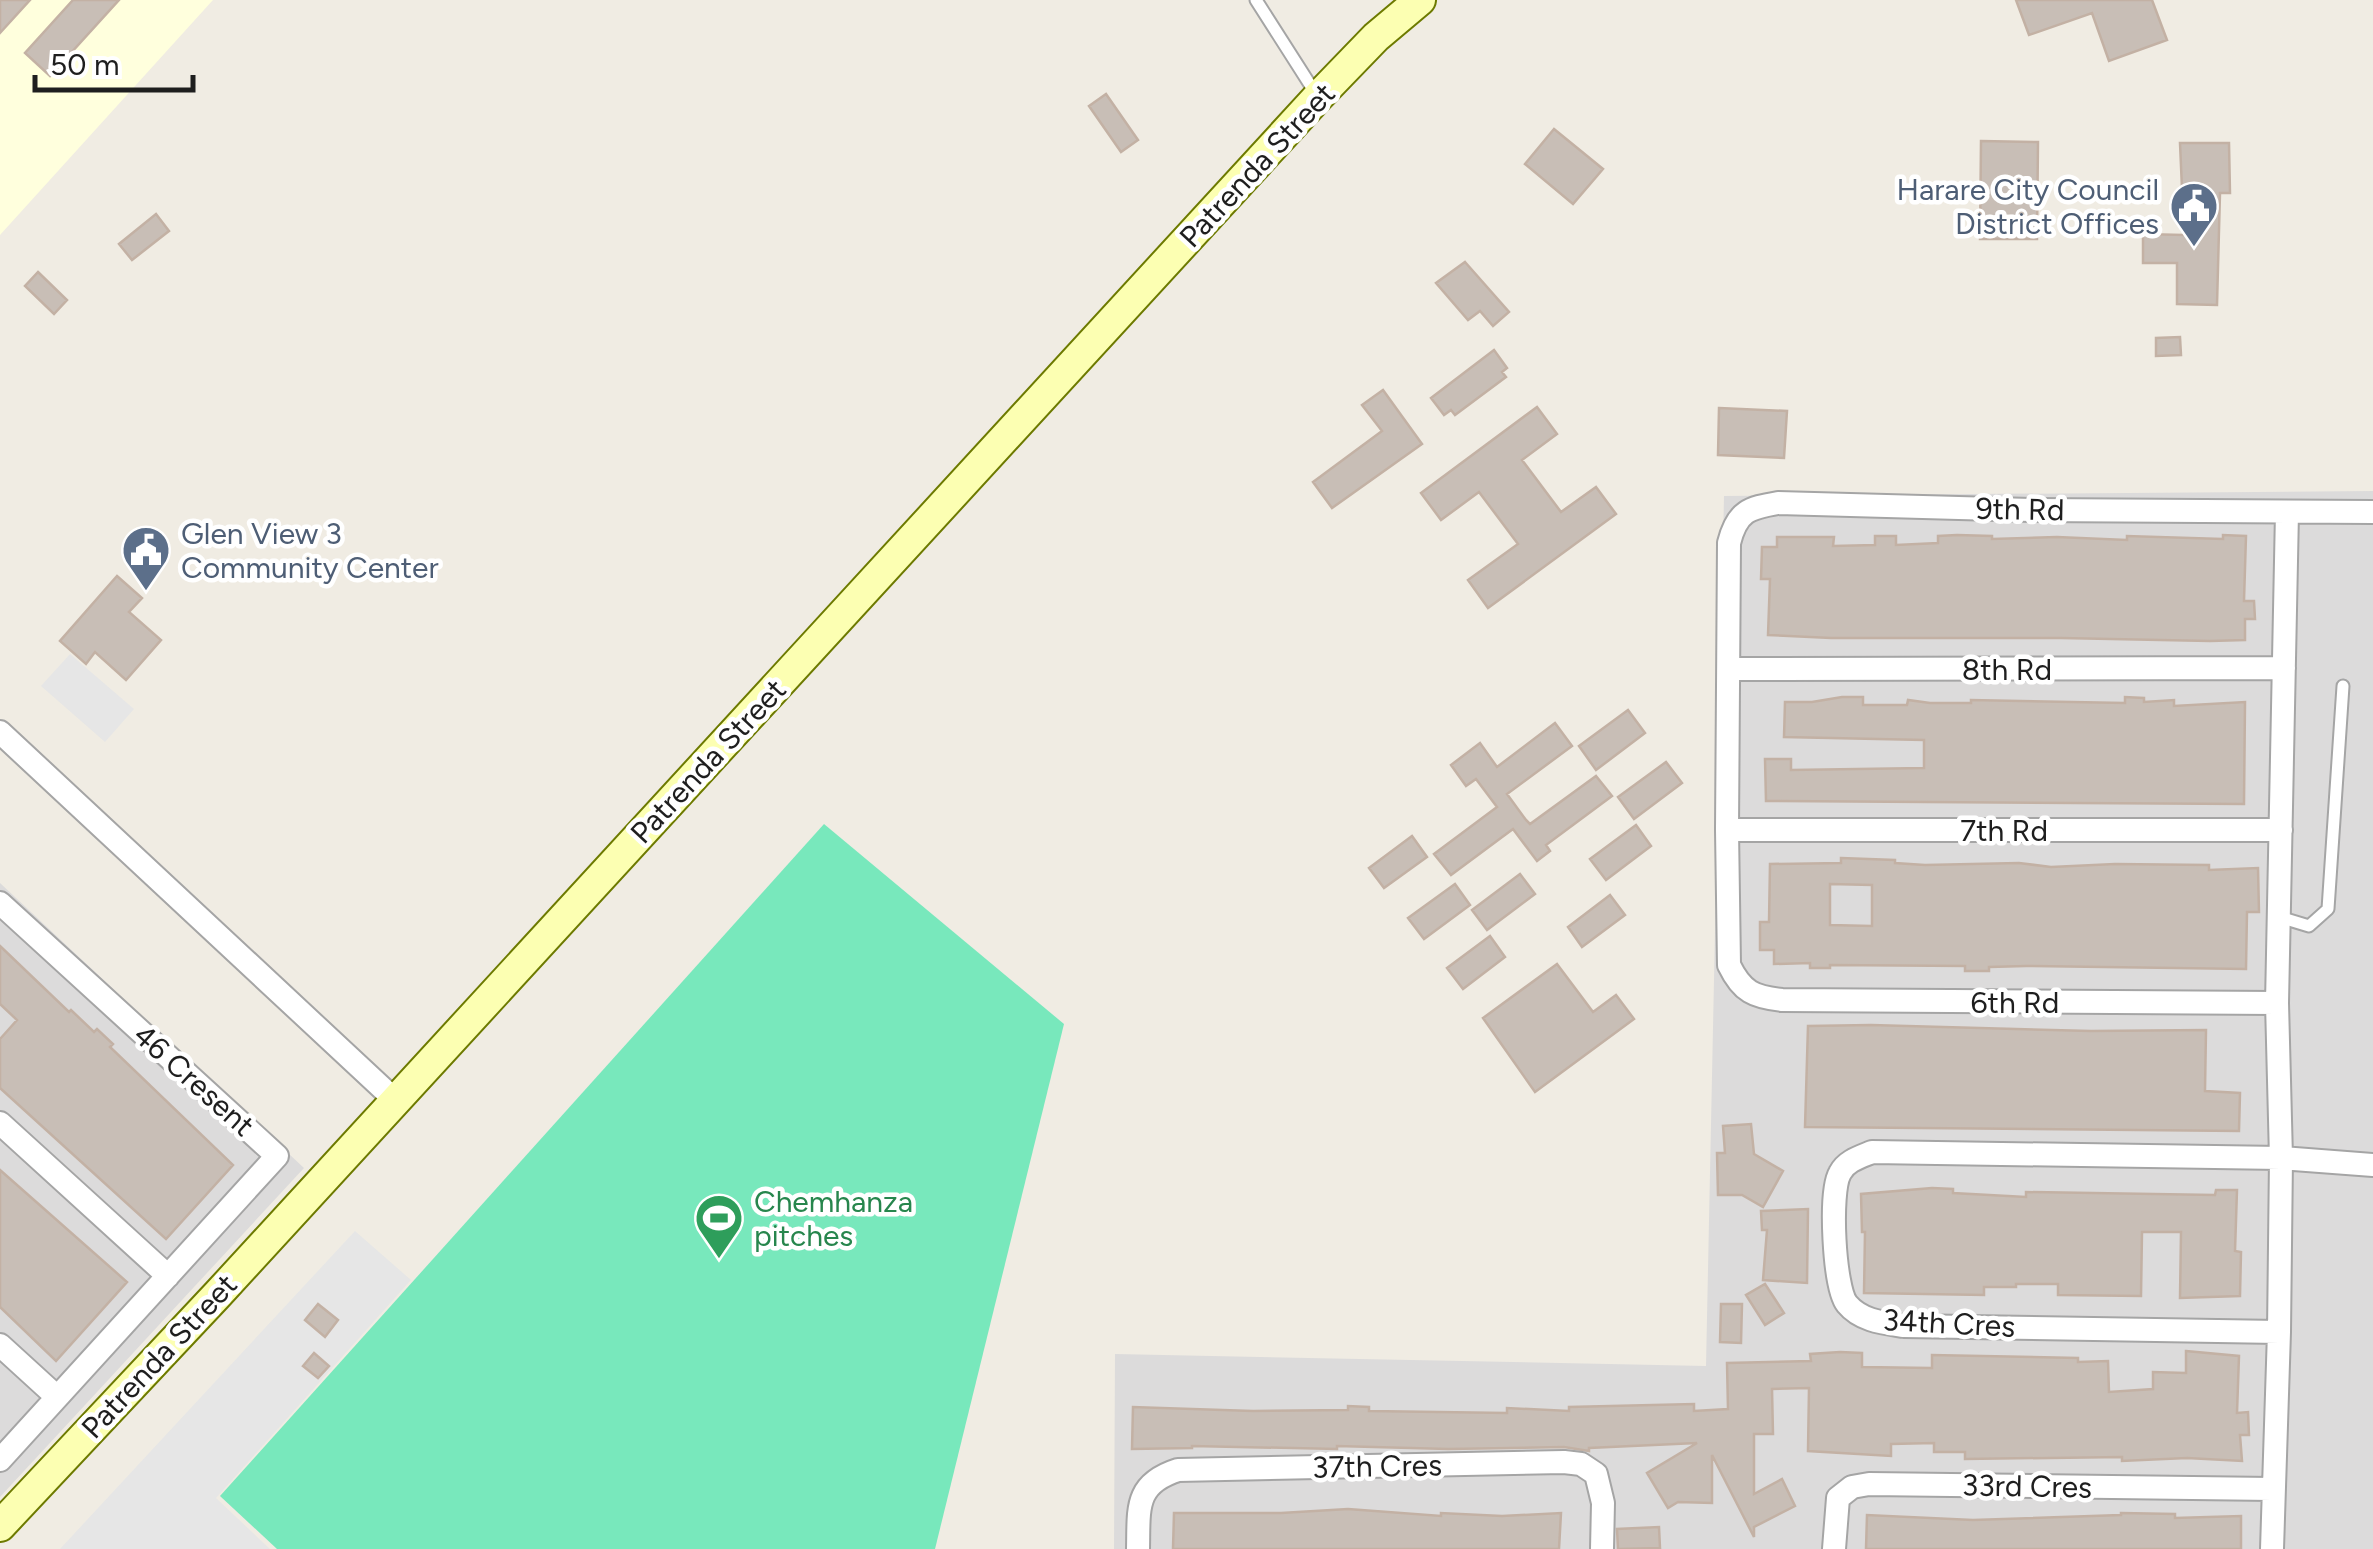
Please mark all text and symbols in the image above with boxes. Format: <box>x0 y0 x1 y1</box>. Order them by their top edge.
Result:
scale bar <box>35 30 192 92</box>
text: 50 m <box>50 46 119 83</box>
street label: Patrenda Street <box>1171 75 1343 255</box>
place label: Harare City Council District Offices <box>1896 171 2159 242</box>
public building icon: Harare City Council District Offices <box>2168 180 2220 248</box>
street label: 9th Rd <box>1975 490 2065 528</box>
place label: Glen View 3 Community Center <box>181 515 439 586</box>
public building icon: Glen View 3 Community Center <box>120 524 172 592</box>
street label: 8th Rd <box>1962 651 2052 688</box>
street label: Patrenda Street <box>622 671 794 851</box>
street label: 7th Rd <box>1960 812 2048 849</box>
street label: 6th Rd <box>1971 984 2059 1021</box>
street label: 46 Cresent <box>126 1016 262 1144</box>
place label: Chemhanza pitches <box>754 1183 913 1254</box>
sports icon: Chemhanza pitches <box>693 1192 745 1260</box>
street label: Patrenda Street <box>73 1266 245 1446</box>
street label: 34th Cres <box>1882 1301 2016 1345</box>
street label: 37th Cres <box>1312 1446 1442 1486</box>
street label: 33rd Cres <box>1962 1466 2092 1506</box>

